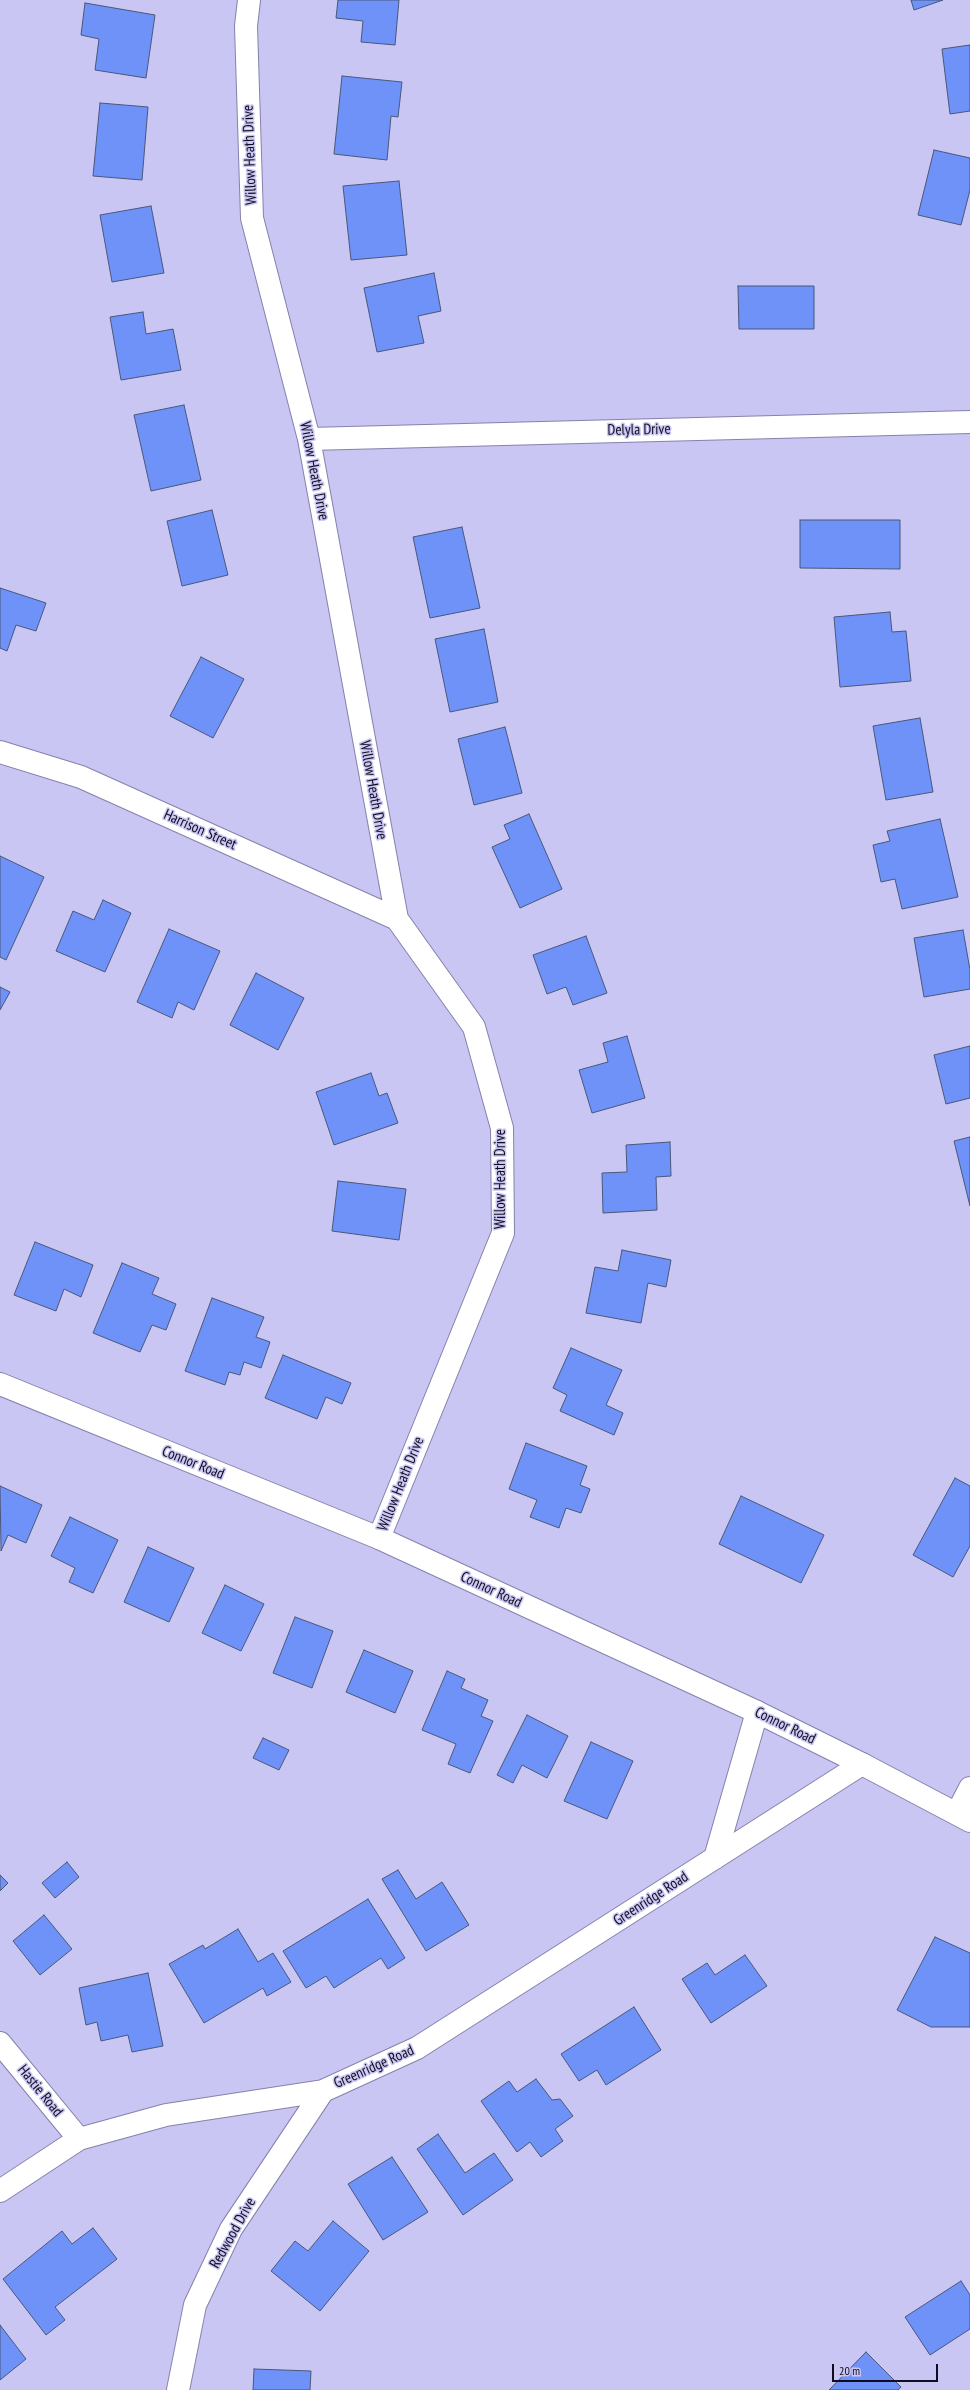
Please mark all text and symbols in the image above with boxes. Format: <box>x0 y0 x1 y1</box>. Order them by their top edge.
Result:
street label: Willow Heath Drive <box>239 105 261 205</box>
street label: Willow Heath Drive <box>296 420 332 522</box>
street label: Delyla Drive <box>607 420 671 440</box>
street label: Willow Heath Drive <box>355 739 391 841</box>
street label: Harrison Street <box>161 806 239 854</box>
street label: Willow Heath Drive <box>492 1129 510 1229</box>
street label: Willow Heath Drive <box>374 1434 428 1534</box>
street label: Connor Road <box>159 1442 227 1484</box>
street label: Connor Road <box>458 1568 524 1612</box>
street label: Connor Road <box>752 1704 818 1748</box>
street label: Greenridge Road <box>610 1868 692 1930</box>
street label: Greenridge Road <box>331 2041 417 2093</box>
street label: Hastie Road <box>14 2061 66 2121</box>
street label: Redwood Drive <box>206 2195 260 2271</box>
scale bar <box>834 2356 940 2382</box>
text: 20 m <box>839 2363 860 2378</box>

